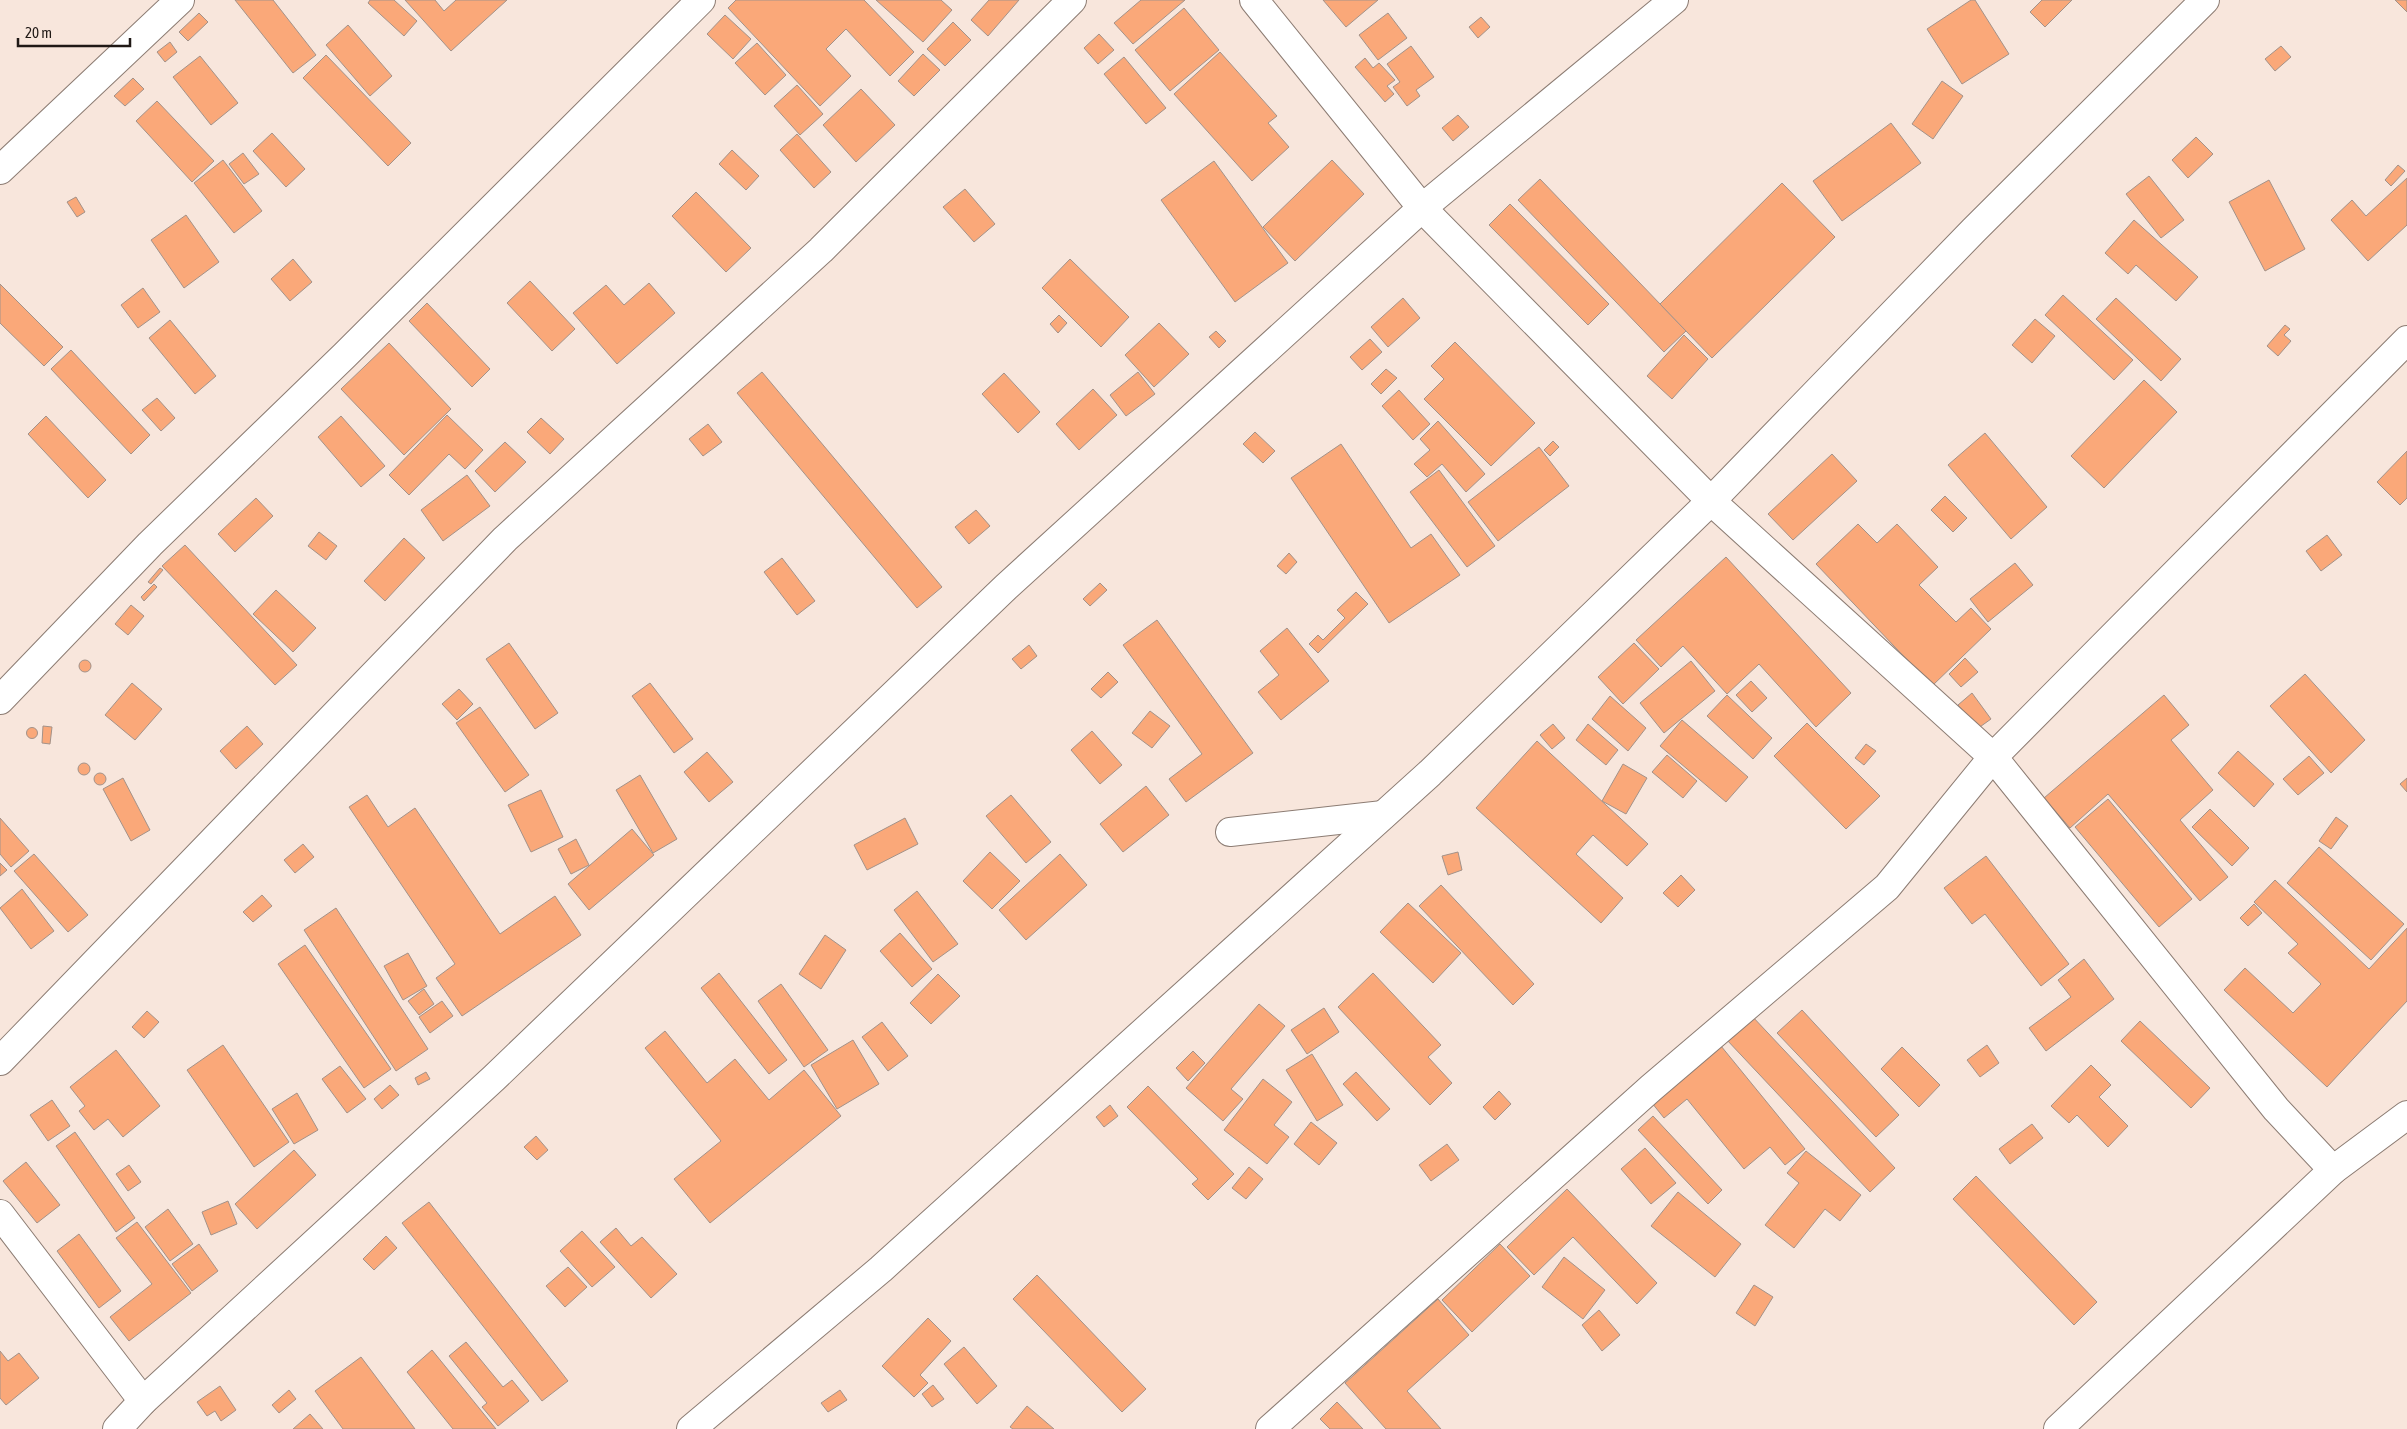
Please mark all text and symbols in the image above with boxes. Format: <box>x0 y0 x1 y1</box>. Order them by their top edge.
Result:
scale bar <box>18 15 130 47</box>
text: 20 m <box>25 24 52 41</box>

